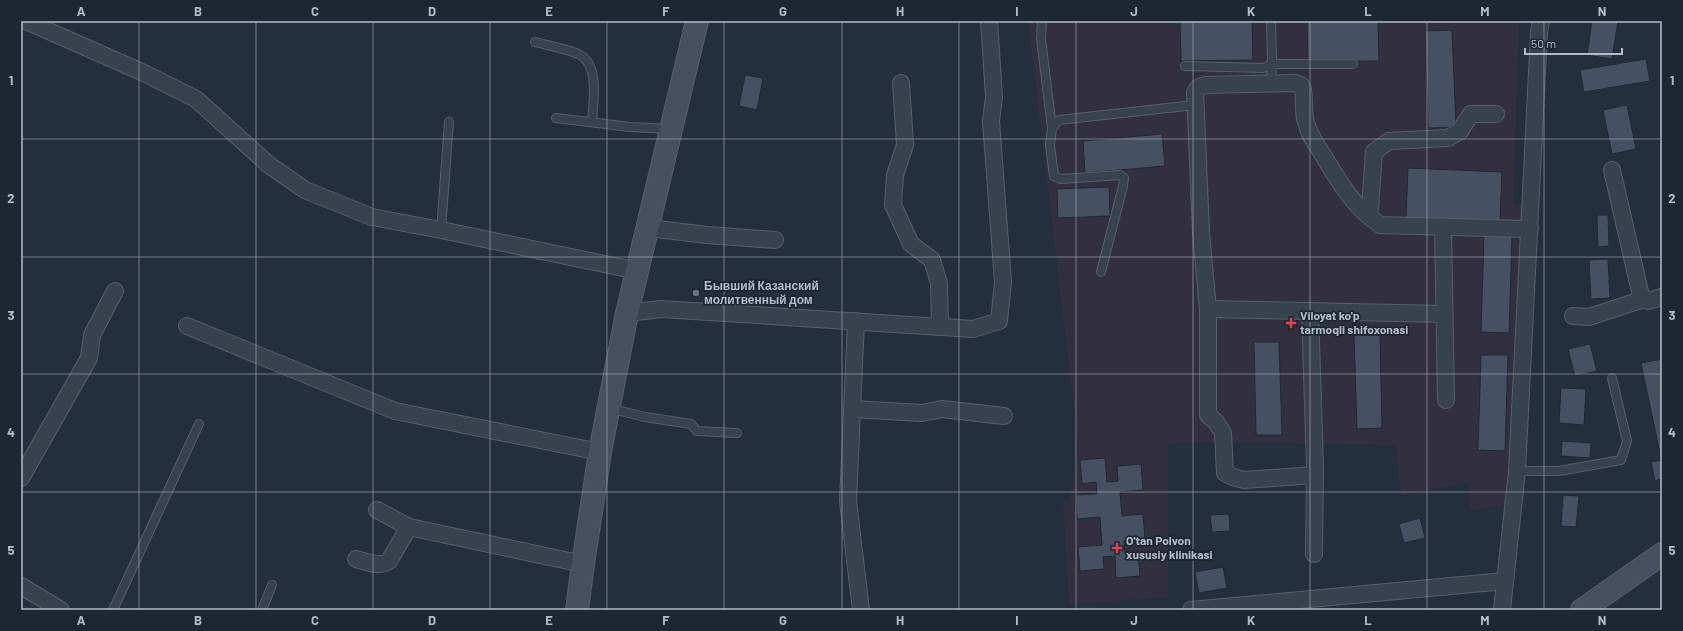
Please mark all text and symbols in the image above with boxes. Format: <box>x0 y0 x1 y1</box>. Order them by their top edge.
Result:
text: A <box>77 3 86 19</box>
text: B <box>194 3 202 19</box>
text: C <box>311 3 319 19</box>
text: D <box>428 3 436 19</box>
text: E <box>545 3 553 19</box>
text: F <box>662 3 670 19</box>
text: G <box>779 3 787 19</box>
text: H <box>896 3 904 19</box>
text: I <box>1015 3 1019 19</box>
text: J <box>1130 3 1138 19</box>
text: K <box>1247 3 1255 19</box>
text: L <box>1364 3 1372 19</box>
text: M <box>1480 3 1490 19</box>
text: N <box>1598 3 1606 19</box>
scale bar <box>1525 30 1622 56</box>
text: 50 m <box>1531 36 1556 50</box>
text: 1 <box>9 72 13 88</box>
text: 1 <box>1670 72 1674 88</box>
text: 2 <box>7 190 15 206</box>
text: 2 <box>1668 190 1676 206</box>
place label: Бывший Казанский молитвенный дом <box>704 278 819 307</box>
marker: Бывший Казанский молитвенный дом <box>691 288 701 298</box>
text: 3 <box>7 307 15 323</box>
text: 3 <box>1668 307 1676 323</box>
place label: Viloyat ko'p tarmoqli shifoxonasi <box>1300 308 1408 336</box>
marker: Viloyat ko'p tarmoqli shifoxonasi <box>1285 317 1297 329</box>
text: 4 <box>7 424 15 440</box>
text: 4 <box>1668 424 1676 440</box>
place label: O'tan Polvon xususiy klinikasi <box>1126 533 1213 561</box>
text: 5 <box>7 542 15 558</box>
marker: O'tan Polvon xususiy klinikasi <box>1111 542 1123 554</box>
text: 5 <box>1668 542 1676 558</box>
text: A <box>77 612 86 628</box>
text: B <box>194 612 202 628</box>
text: C <box>311 612 319 628</box>
text: D <box>428 612 436 628</box>
text: E <box>545 612 553 628</box>
text: F <box>662 612 670 628</box>
text: G <box>779 612 787 628</box>
text: H <box>896 612 904 628</box>
text: I <box>1015 612 1019 628</box>
text: J <box>1130 612 1138 628</box>
text: K <box>1247 612 1255 628</box>
text: L <box>1364 612 1372 628</box>
text: M <box>1480 612 1490 628</box>
text: N <box>1598 612 1606 628</box>

